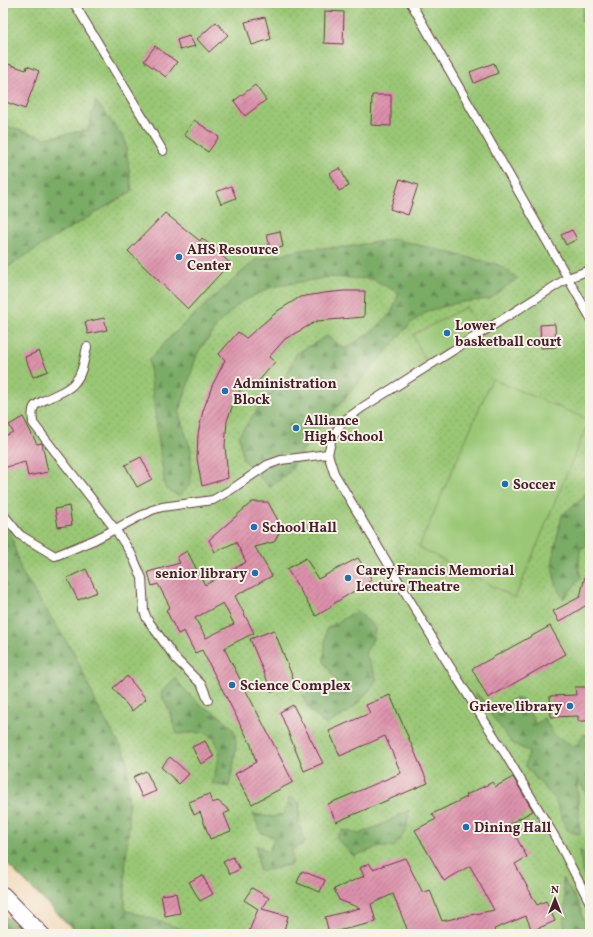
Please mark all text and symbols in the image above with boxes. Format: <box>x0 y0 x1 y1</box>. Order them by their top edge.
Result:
place label: AHS Resource Center <box>187 241 279 276</box>
marker: AHS Resource Center <box>174 252 184 262</box>
place label: Lower basketball court <box>455 317 562 352</box>
marker: Lower basketball court <box>442 328 452 338</box>
place label: Administration Block <box>233 375 337 410</box>
marker: Administration Block <box>220 386 230 396</box>
place label: Alliance High School <box>304 412 383 447</box>
marker: Alliance High School <box>291 423 301 433</box>
place label: Soccer <box>513 476 556 495</box>
marker: Soccer <box>500 479 510 489</box>
place label: School Hall <box>262 519 337 538</box>
marker: School Hall <box>249 522 259 532</box>
place label: Carey Francis Memorial Lecture Theatre <box>356 562 514 597</box>
place label: senior library <box>155 565 247 584</box>
marker: senior library <box>250 568 260 578</box>
marker: Carey Francis Memorial Lecture Theatre <box>343 573 353 583</box>
place label: Science Complex <box>240 677 351 696</box>
marker: Science Complex <box>227 680 237 690</box>
place label: Grieve library <box>469 698 562 717</box>
marker: Grieve library <box>565 701 575 711</box>
place label: Dining Hall <box>474 819 551 838</box>
marker: Dining Hall <box>461 822 471 832</box>
north arrow <box>535 879 575 919</box>
text: N <box>551 883 559 898</box>

